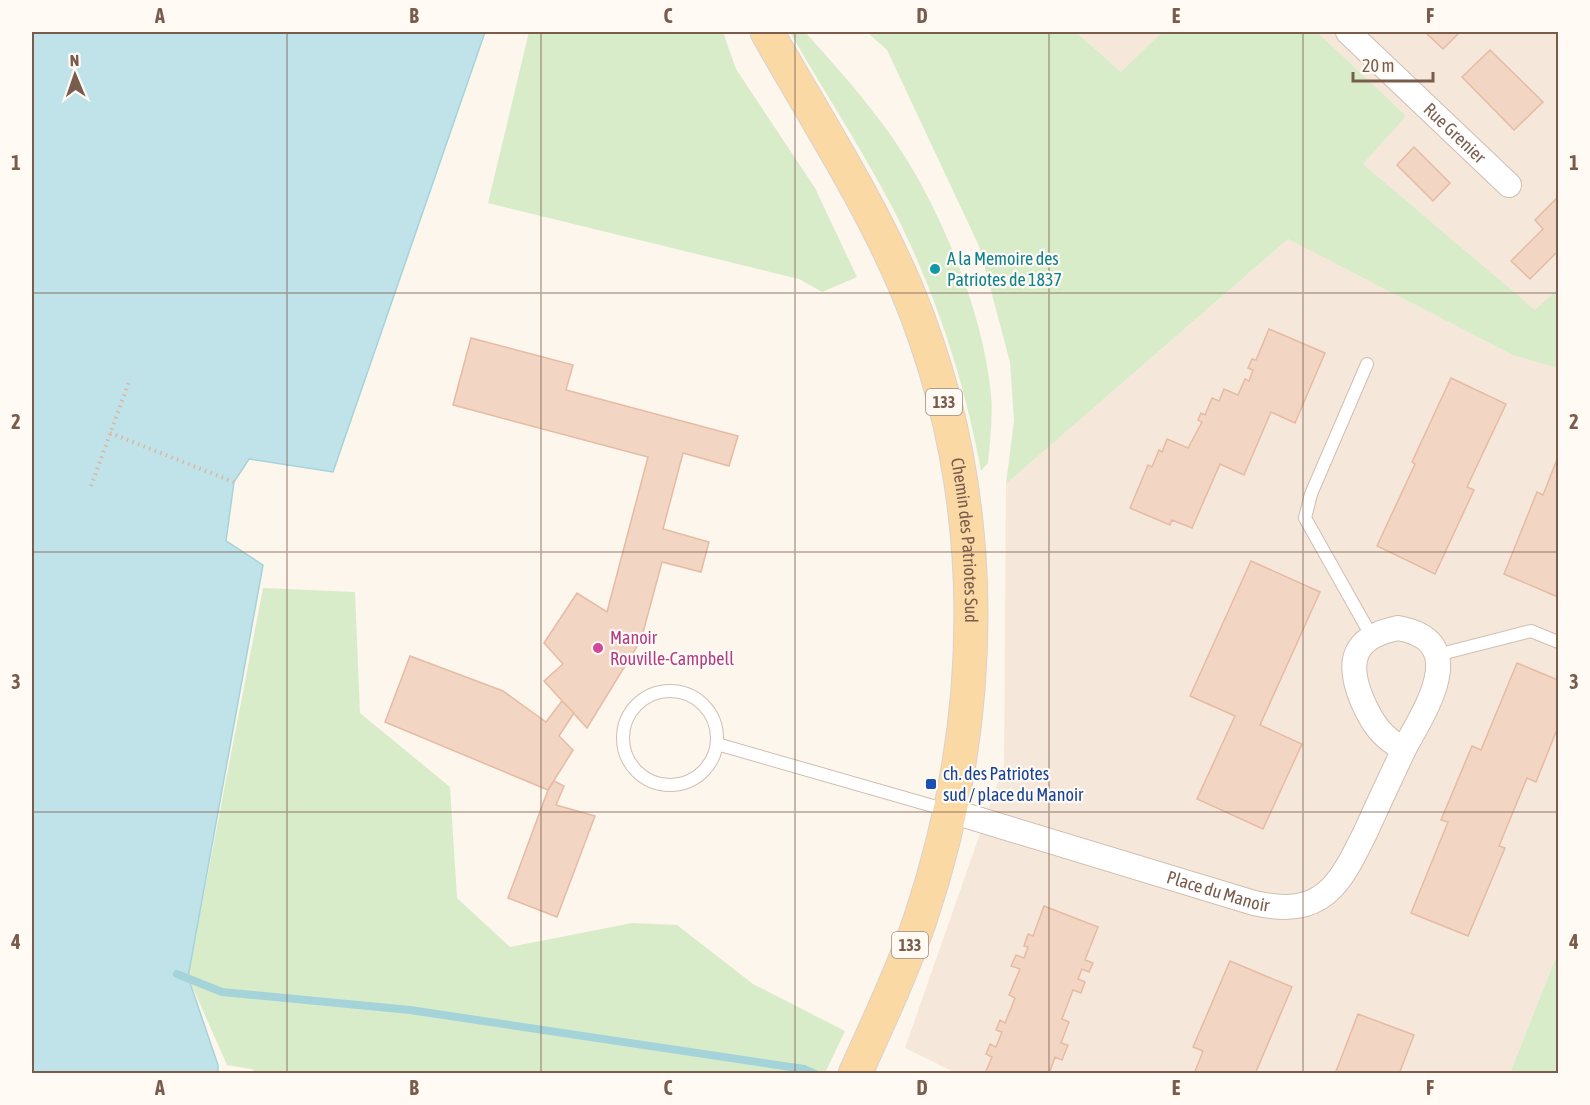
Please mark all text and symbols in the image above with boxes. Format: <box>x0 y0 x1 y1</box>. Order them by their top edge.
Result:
text: A <box>154 4 165 27</box>
text: B <box>409 4 419 27</box>
text: C <box>664 4 673 27</box>
text: D <box>916 4 928 27</box>
text: E <box>1172 4 1181 27</box>
text: F <box>1426 4 1434 27</box>
north arrow <box>45 45 105 105</box>
scale bar <box>1353 45 1432 83</box>
text: N <box>69 51 80 69</box>
text: 20 m <box>1362 55 1394 76</box>
street label: Rue Grenier <box>1419 98 1491 168</box>
text: 1 <box>11 151 21 174</box>
text: 1 <box>1569 151 1579 174</box>
place label: A la Memoire des Patriotes de 1837 <box>947 248 1062 290</box>
marker: A la Memoire des Patriotes de 1837 <box>928 262 942 276</box>
road number: 133 <box>926 389 962 415</box>
text: 2 <box>11 410 21 433</box>
text: 2 <box>1569 410 1579 433</box>
street label: Chemin des Patriotes Sud <box>947 456 982 623</box>
place label: Manoir Rouville-Campbell <box>610 627 734 669</box>
marker: Manoir Rouville-Campbell <box>591 641 605 655</box>
text: 3 <box>11 670 21 693</box>
text: 3 <box>1569 670 1579 693</box>
place label: ch. des Patriotes sud / place du Manoir <box>943 763 1084 805</box>
marker: ch. des Patriotes sud / place du Manoir <box>924 777 938 791</box>
street label: Place du Manoir <box>1164 866 1271 916</box>
text: 4 <box>10 930 21 953</box>
text: 4 <box>1568 930 1579 953</box>
road number: 133 <box>892 932 928 958</box>
text: A <box>154 1076 165 1099</box>
text: B <box>409 1076 419 1099</box>
text: C <box>664 1076 673 1099</box>
text: D <box>916 1076 928 1099</box>
text: E <box>1172 1076 1181 1099</box>
text: F <box>1426 1076 1434 1099</box>

